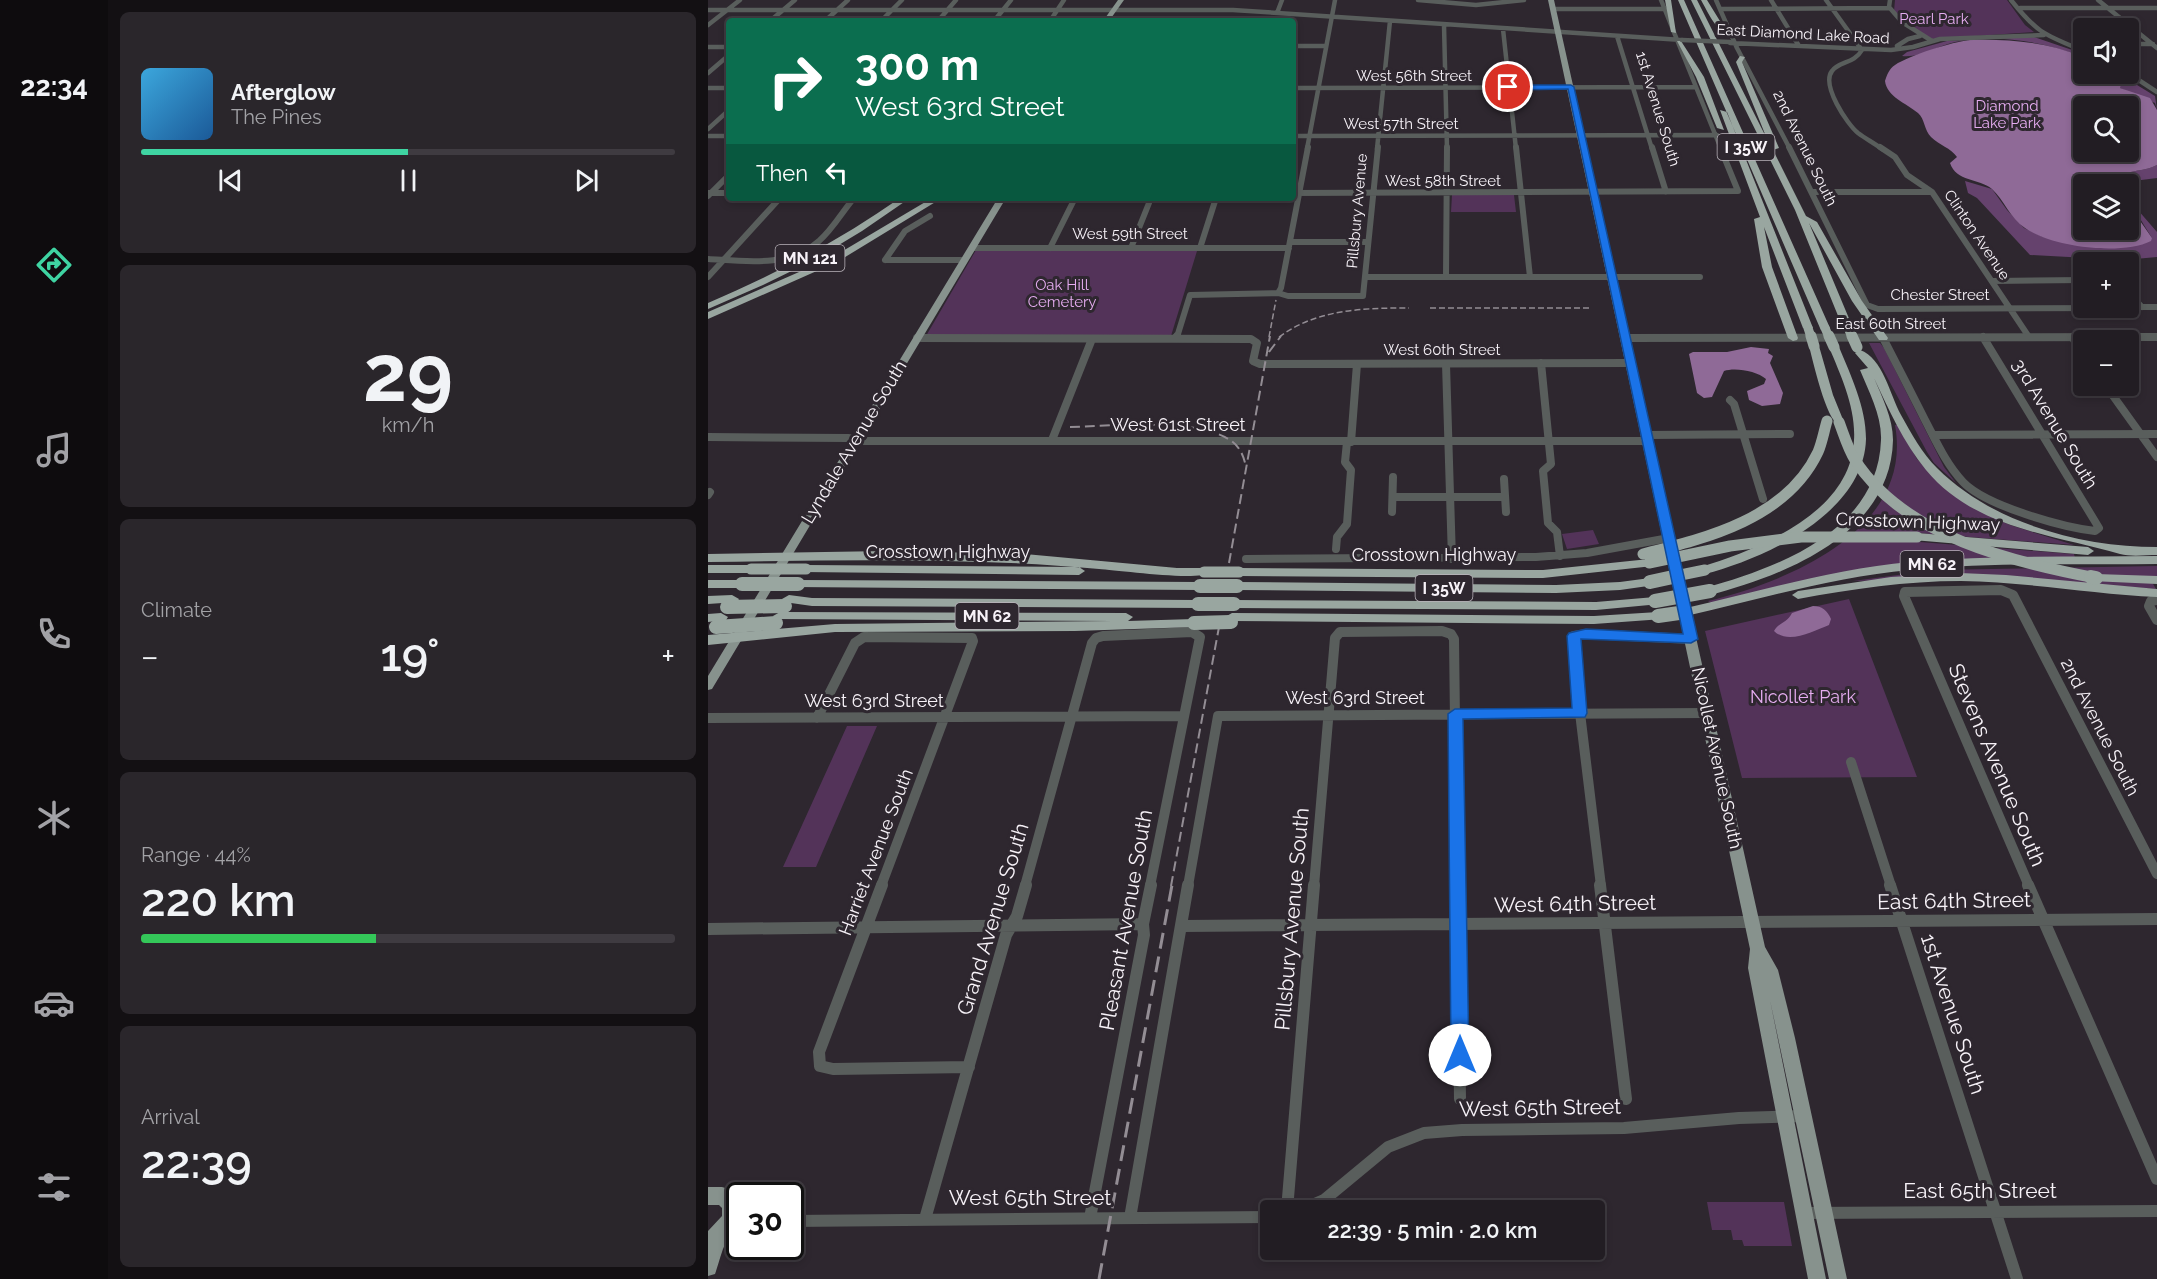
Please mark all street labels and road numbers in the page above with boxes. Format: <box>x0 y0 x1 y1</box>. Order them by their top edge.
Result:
street label: East Diamond Lake Road <box>1716 20 1890 48</box>
street label: 1st Avenue South <box>1632 49 1684 169</box>
street label: West 56th Street <box>1356 67 1472 85</box>
street label: 2nd Avenue South <box>1769 87 1841 209</box>
street label: West 57th Street <box>1344 115 1458 133</box>
road number: I 35W <box>1718 134 1774 160</box>
street label: Pillsbury Avenue <box>1343 153 1371 269</box>
street label: West 58th Street <box>1385 172 1501 190</box>
street label: Clinton Avenue <box>1940 186 2014 284</box>
street label: West 59th Street <box>1072 225 1188 243</box>
road number: MN 121 <box>776 245 844 271</box>
street label: Chester Street <box>1890 286 1990 304</box>
street label: East 60th Street <box>1836 315 1946 333</box>
street label: West 60th Street <box>1384 341 1501 359</box>
street label: 3rd Avenue South <box>2008 355 2102 492</box>
street label: Lyndale Avenue South <box>797 356 911 527</box>
street label: West 61st Street <box>1110 414 1246 435</box>
street label: Crosstown Highway <box>1835 508 2001 535</box>
street label: Crosstown Highway <box>866 541 1031 562</box>
street label: Crosstown Highway <box>1352 544 1517 565</box>
road number: MN 62 <box>1900 551 1964 577</box>
road number: I 35W <box>1416 575 1472 601</box>
road number: MN 62 <box>956 603 1018 629</box>
street label: 2nd Avenue South <box>2057 654 2144 799</box>
street label: Stevens Avenue South <box>1943 660 2052 870</box>
street label: Nicollet Avenue South <box>1688 665 1747 851</box>
street label: West 63rd Street <box>1285 687 1425 708</box>
street label: West 63rd Street <box>804 690 944 711</box>
street label: Harriet Avenue South <box>834 766 917 938</box>
street label: Pleasant Avenue South <box>1094 807 1157 1032</box>
street label: Pillsbury Avenue South <box>1269 807 1314 1031</box>
street label: Grand Avenue South <box>951 820 1034 1018</box>
street label: East 64th Street <box>1877 887 2031 914</box>
street label: West 64th Street <box>1494 890 1656 917</box>
street label: 1st Avenue South <box>1916 931 1991 1097</box>
street label: West 65th Street <box>1459 1094 1621 1121</box>
street label: East 65th Street <box>1903 1178 2057 1203</box>
street label: West 65th Street <box>949 1185 1111 1210</box>

